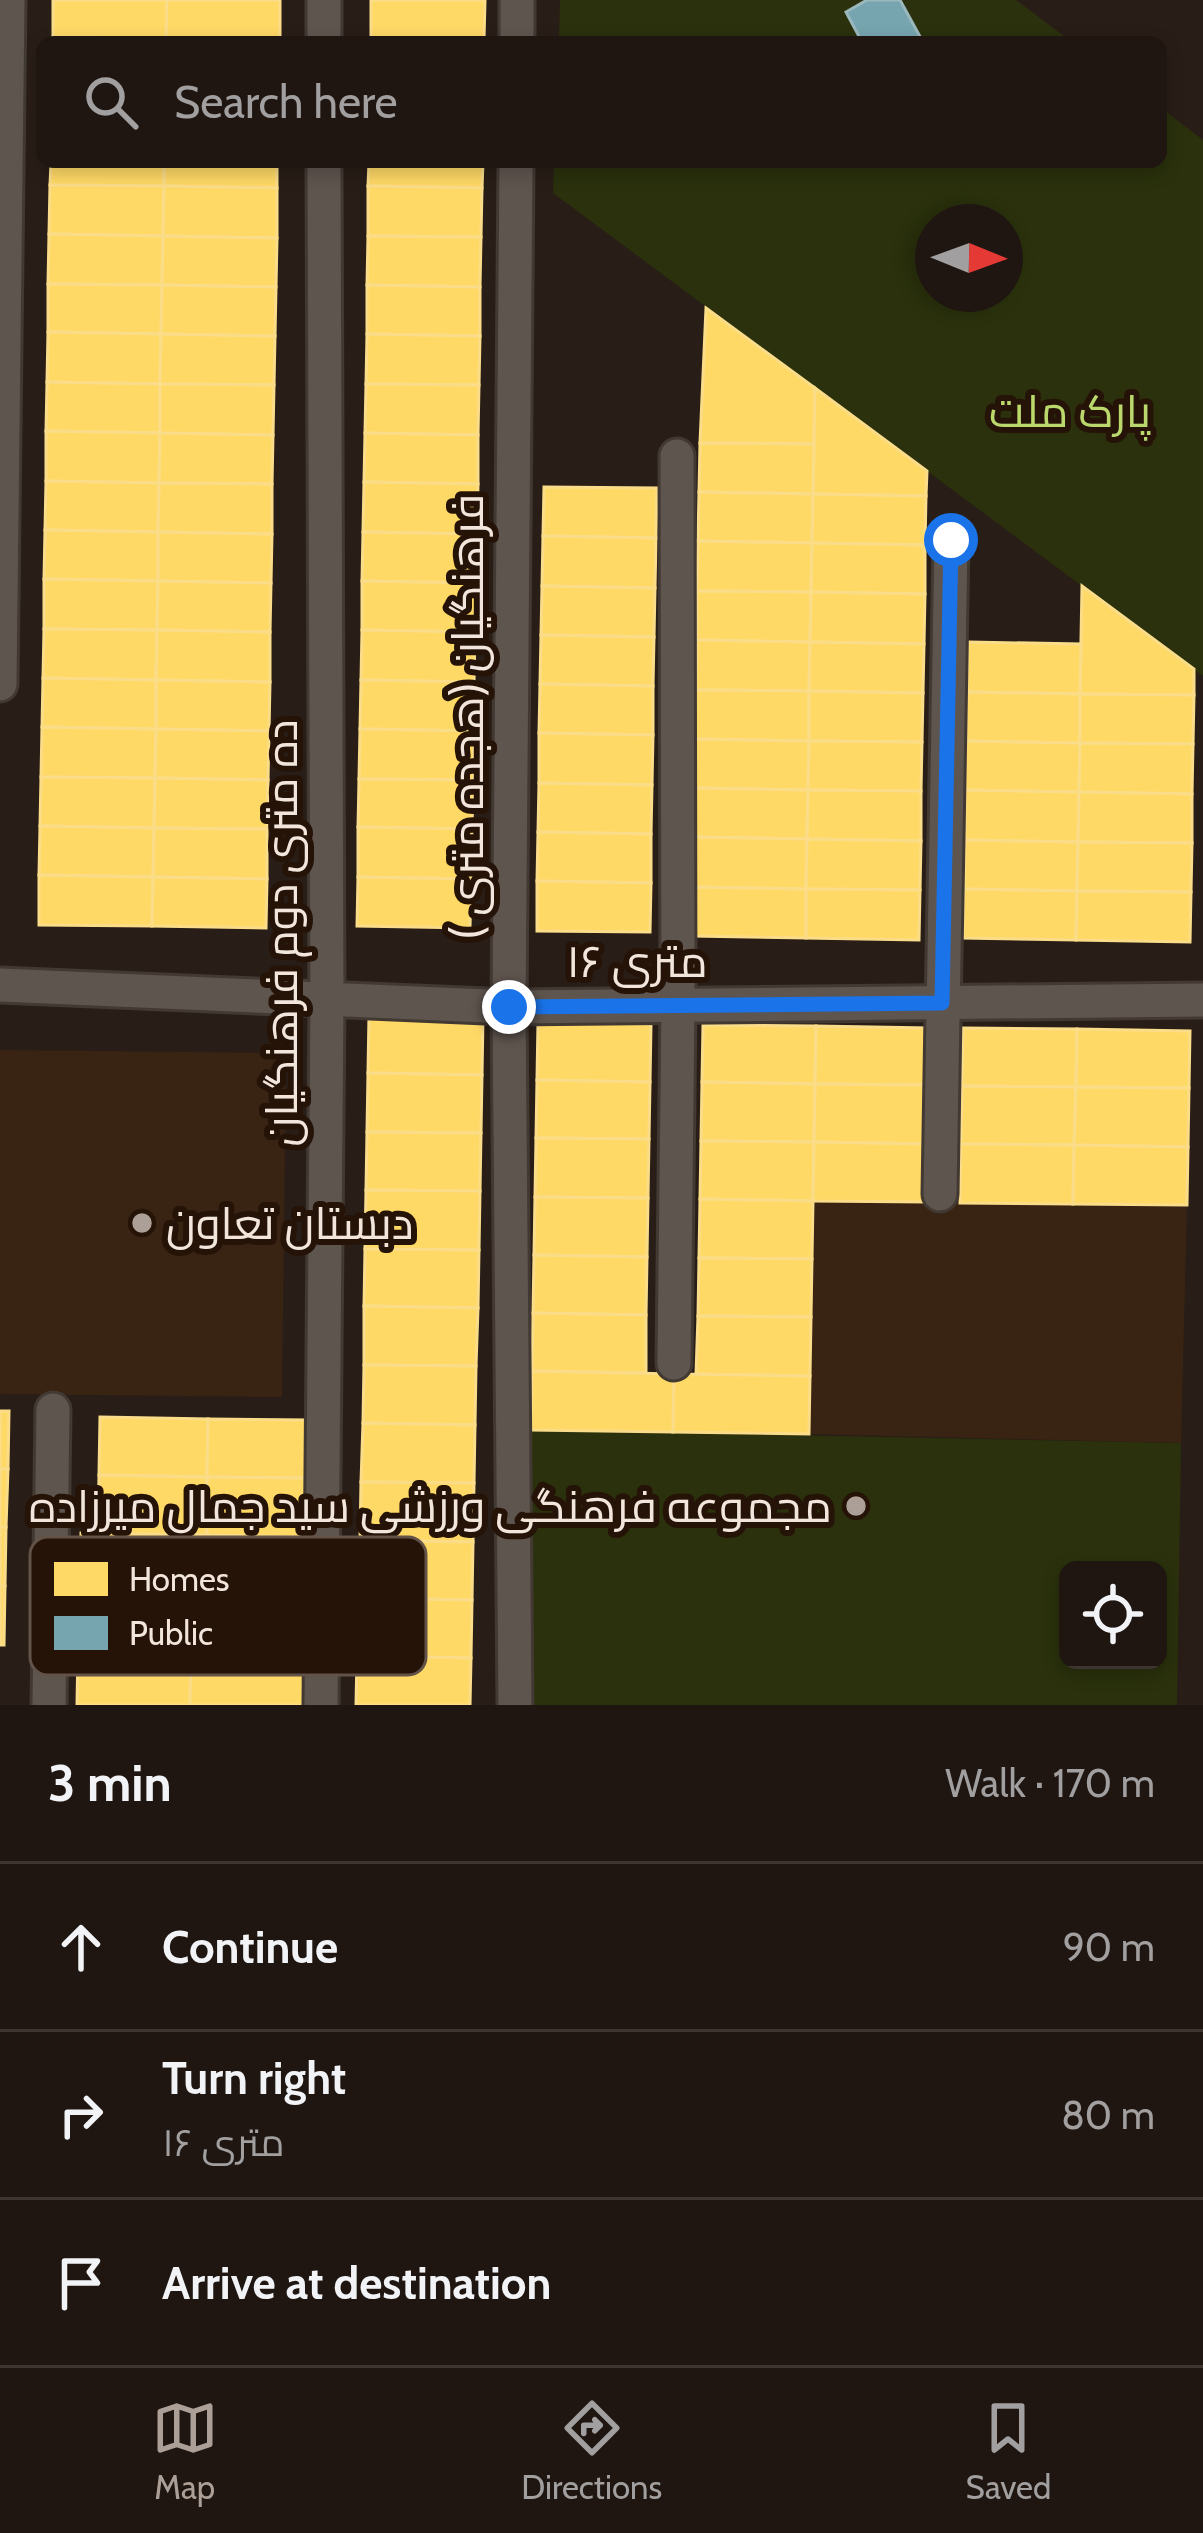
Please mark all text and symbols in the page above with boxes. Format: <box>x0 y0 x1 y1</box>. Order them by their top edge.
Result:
search box <box>36 36 1167 168</box>
icon: search <box>78 69 144 135</box>
text: Search here <box>174 75 398 129</box>
north arrow <box>915 204 1023 312</box>
park label: پارک ملت <box>989 384 1151 441</box>
street label: فرهنگیان (هجده متری ) <box>440 494 494 940</box>
route start <box>924 513 978 567</box>
street label: ده متری دوم فرهنگیان <box>254 720 312 1146</box>
street label: ۱۶ متری <box>566 934 708 988</box>
route end <box>482 980 536 1034</box>
place label: دبستان تعاون <box>166 1196 413 1250</box>
marker: دبستان تعاون <box>129 1210 155 1236</box>
place label: مجموعه فرهنگی ورزشی سید جمال میرزاده <box>29 1479 832 1534</box>
marker: مجموعه فرهنگی ورزشی سید جمال میرزاده <box>843 1493 869 1519</box>
legend <box>30 1537 426 1675</box>
text: Homes <box>129 1559 230 1599</box>
map controls <box>1059 1561 1167 1669</box>
button: locate <box>1059 1561 1167 1669</box>
text: Public <box>129 1613 213 1653</box>
text: 3 min <box>48 1752 172 1814</box>
text: Walk · 170 m <box>945 1759 1155 1807</box>
icon: ahead <box>48 1914 114 1980</box>
text: Continue <box>162 1920 338 1974</box>
text: 90 m <box>1063 1923 1155 1971</box>
text: Turn right <box>162 2051 346 2105</box>
icon: right <box>48 2082 114 2148</box>
text: 80 m <box>1061 2091 1155 2139</box>
text: ۱۶ متری <box>162 2118 285 2166</box>
icon: arrive <box>48 2250 114 2316</box>
text: Arrive at destination <box>162 2256 551 2310</box>
tab: Map <box>152 2395 218 2507</box>
tab: Directions <box>521 2395 662 2507</box>
tab: Saved <box>966 2395 1051 2507</box>

